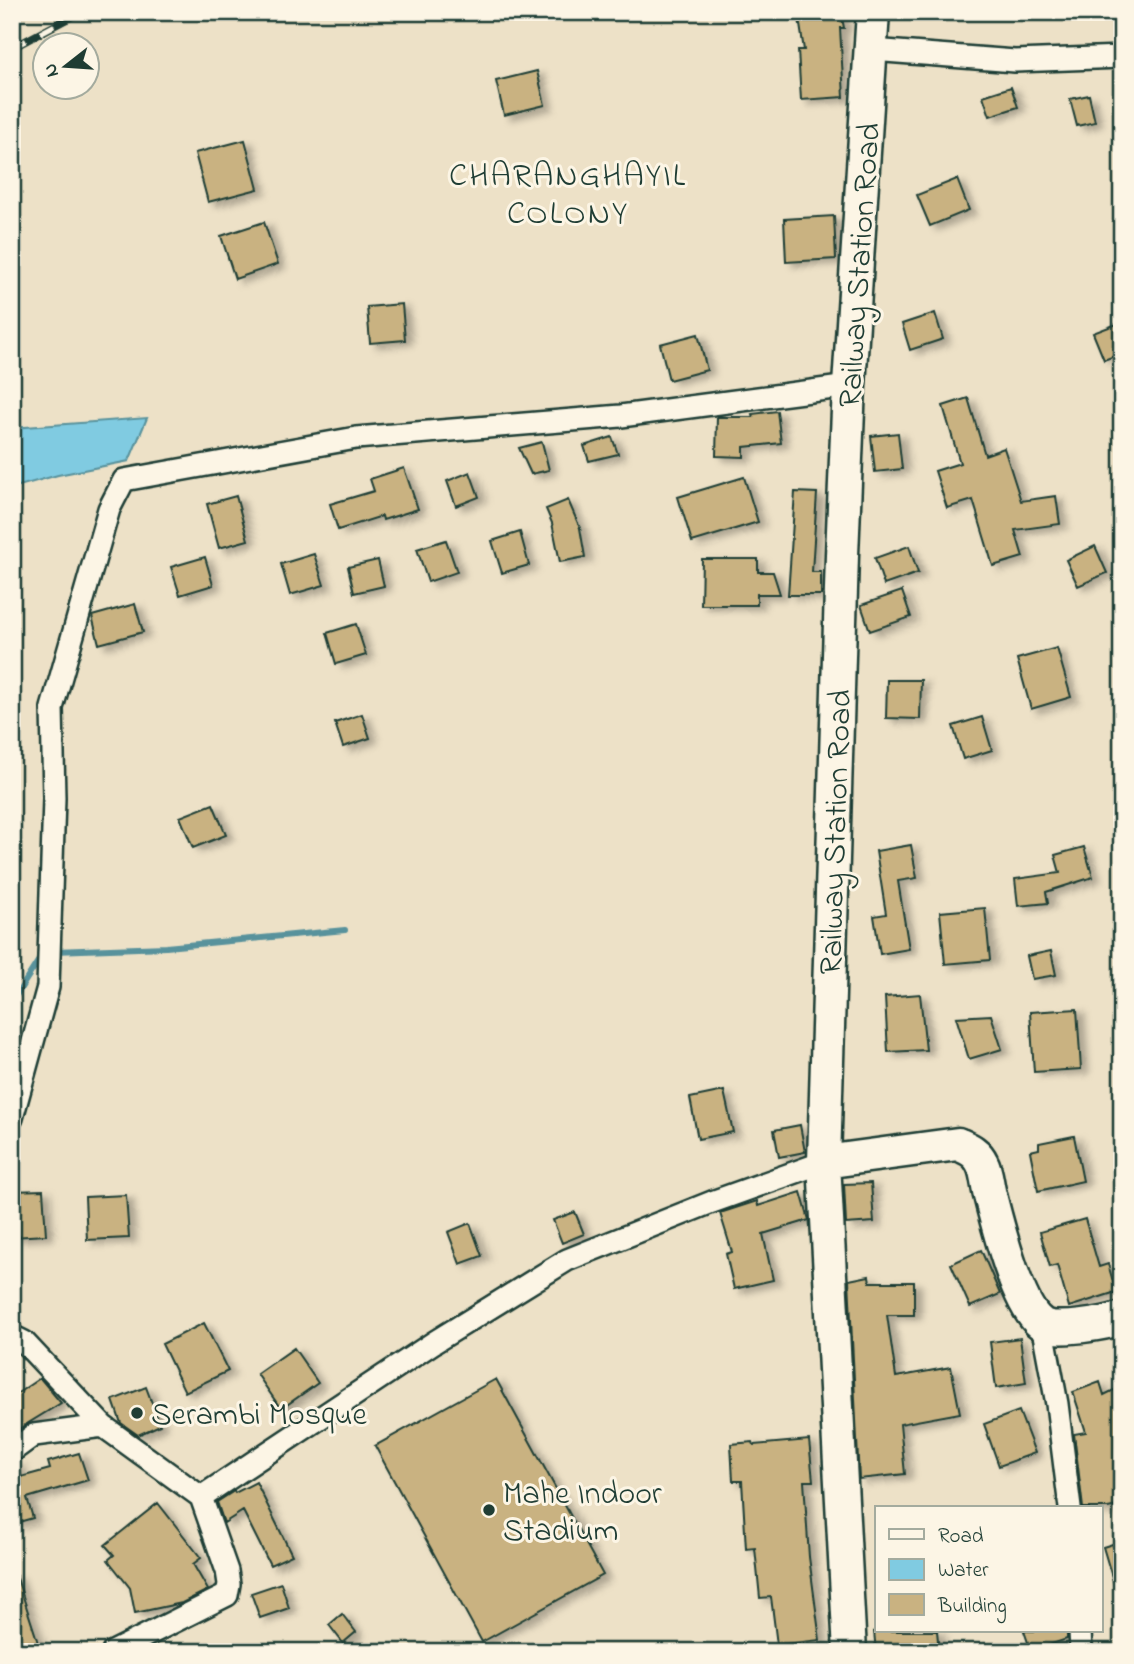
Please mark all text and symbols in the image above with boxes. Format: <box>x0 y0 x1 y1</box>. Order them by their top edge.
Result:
north arrow <box>32 32 102 102</box>
text: N <box>37 60 67 80</box>
street label: Railway Station Road <box>828 121 895 409</box>
district label: CHARANGHAYIL COLONY <box>449 153 687 239</box>
street label: Railway Station Road <box>809 689 866 975</box>
place label: Serambi Mosque <box>151 1393 367 1440</box>
marker: Serambi Mosque <box>129 1405 145 1421</box>
place label: Mahe Indoor Stadium <box>503 1472 662 1556</box>
marker: Mahe Indoor Stadium <box>481 1502 497 1518</box>
legend <box>875 1506 1102 1632</box>
text: Road <box>938 1522 984 1552</box>
text: Water <box>938 1556 989 1586</box>
text: Building <box>937 1592 1007 1624</box>

